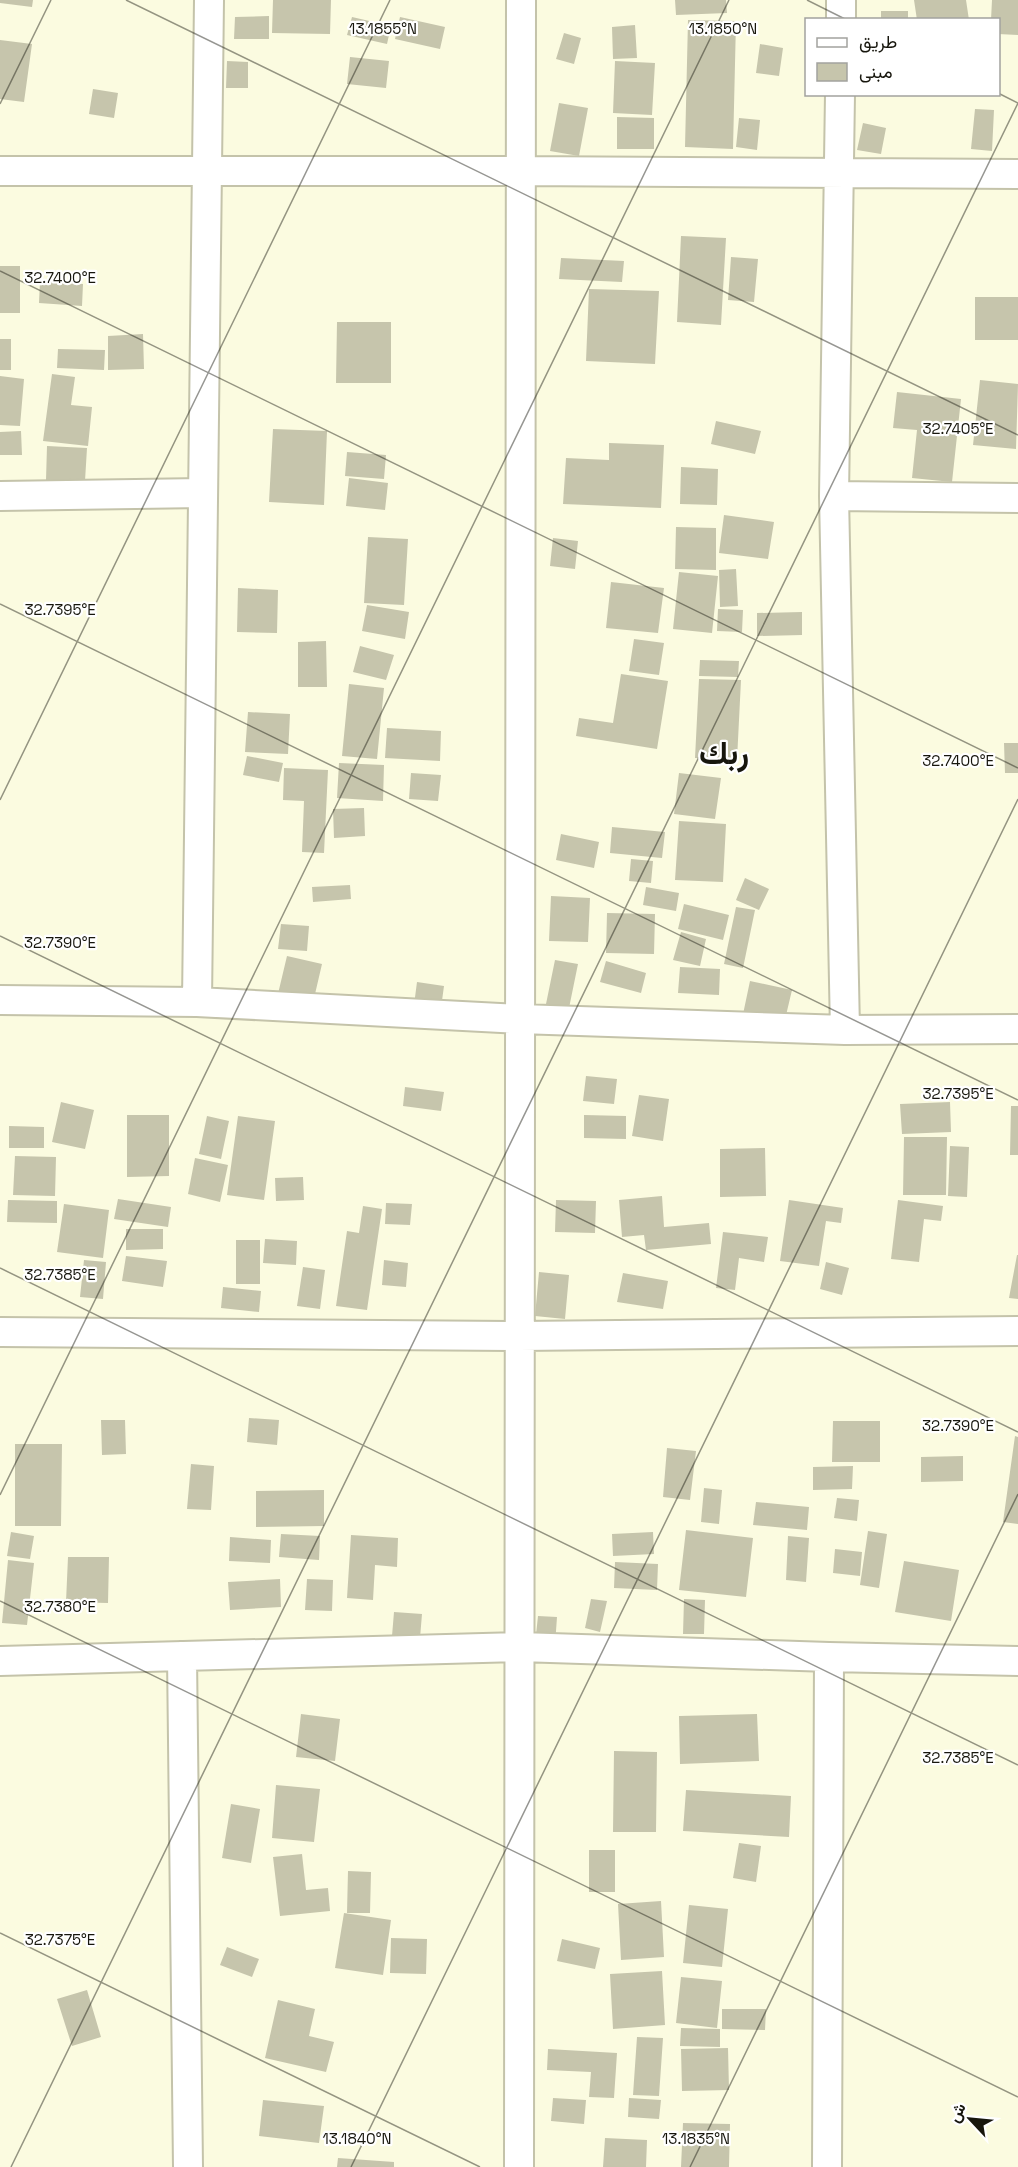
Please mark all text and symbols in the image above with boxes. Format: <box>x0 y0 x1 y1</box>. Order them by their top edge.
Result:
legend <box>805 18 1000 96</box>
text: 13.1855°N <box>349 19 417 38</box>
text: 13.1850°N <box>689 19 757 38</box>
text: طريق <box>859 30 897 53</box>
text: مبنى <box>859 60 893 83</box>
text: 32.7400°E <box>24 268 96 287</box>
text: 32.7405°E <box>922 419 994 438</box>
text: 32.7395°E <box>24 600 96 619</box>
district label: ربك <box>699 733 749 773</box>
text: 32.7400°E <box>922 751 994 770</box>
text: 32.7390°E <box>24 933 96 952</box>
text: 32.7395°E <box>922 1084 994 1103</box>
text: 32.7385°E <box>24 1265 96 1284</box>
text: 32.7390°E <box>922 1416 994 1435</box>
text: 32.7380°E <box>24 1597 96 1616</box>
text: 32.7385°E <box>922 1748 994 1767</box>
text: 32.7375°E <box>25 1930 95 1949</box>
north arrow <box>940 2089 1000 2149</box>
text: ش <box>943 2099 971 2126</box>
text: 13.1840°N <box>323 2129 391 2148</box>
text: 13.1835°N <box>662 2129 730 2148</box>

